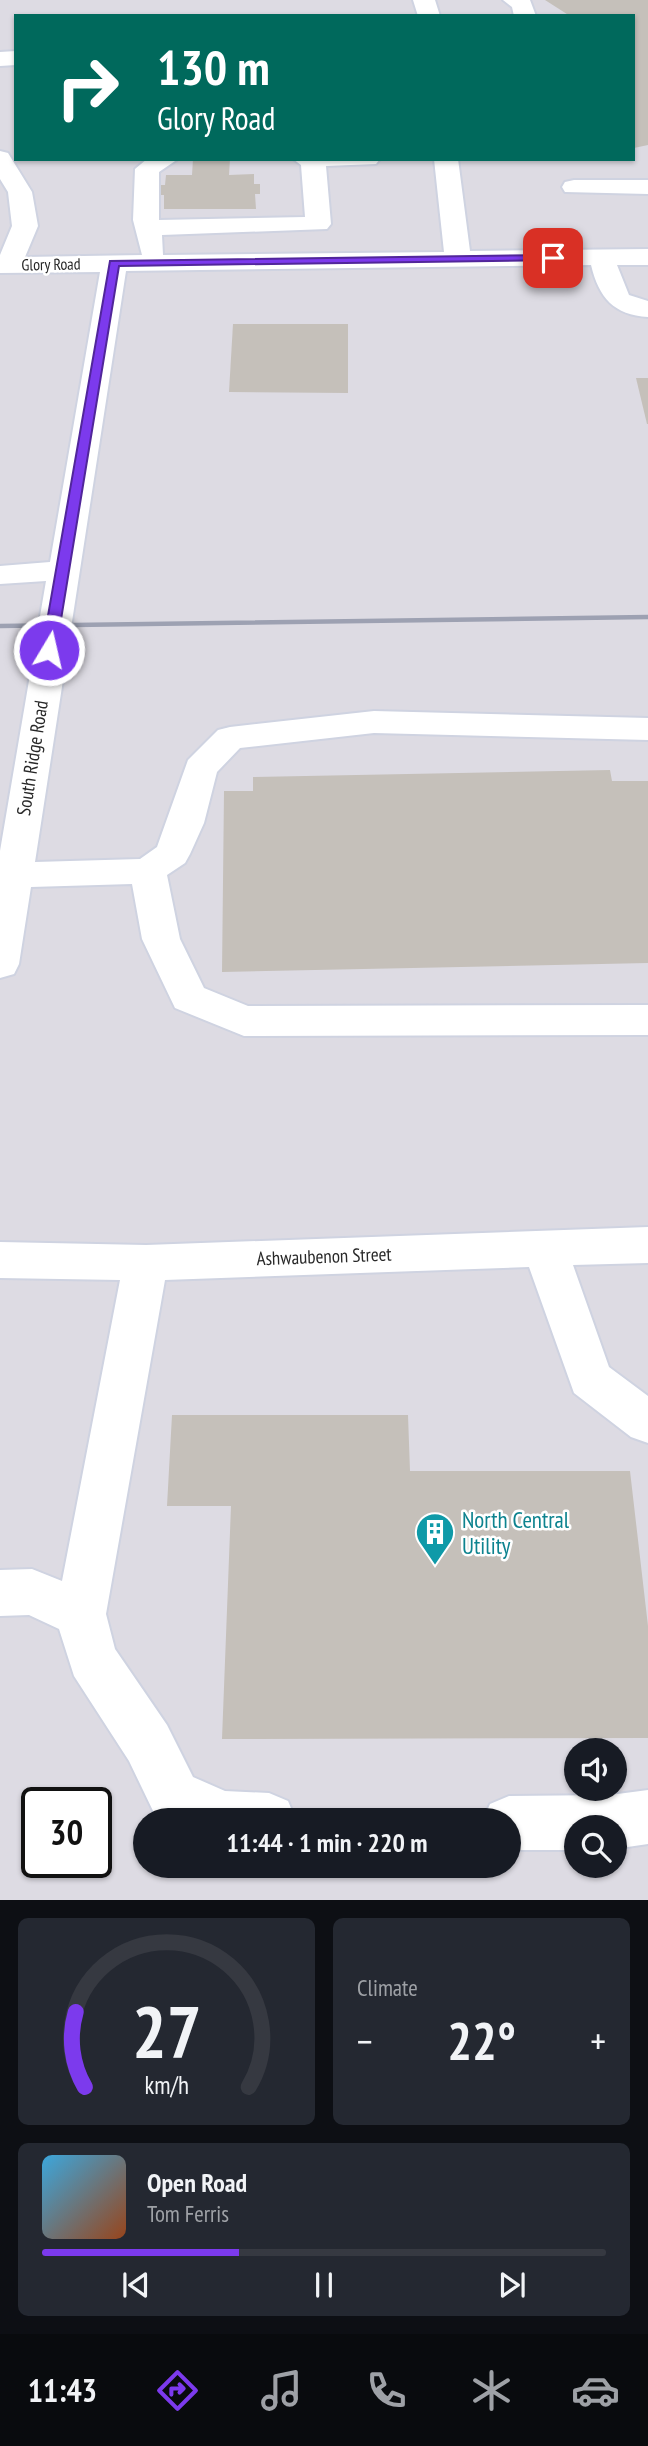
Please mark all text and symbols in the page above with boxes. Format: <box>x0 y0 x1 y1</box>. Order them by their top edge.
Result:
text: 130 m <box>157 35 270 99</box>
icon: right <box>42 42 133 133</box>
text: Glory Road <box>157 97 275 139</box>
pin <box>523 228 583 288</box>
icon: arrive <box>534 239 572 277</box>
street label: Glory Road <box>21 253 81 275</box>
position arrow <box>12 613 86 687</box>
street label: South Ridge Road <box>11 699 53 817</box>
street label: Ashwaubenon Street <box>256 1242 393 1270</box>
place label: North Central Utility <box>462 1505 570 1560</box>
building icon: North Central Utility <box>414 1511 456 1566</box>
map controls <box>564 1738 627 1878</box>
button: sound <box>564 1738 627 1801</box>
speed limit sign: 30 <box>21 1787 112 1878</box>
button: search <box>564 1815 627 1878</box>
text: 11:44 · 1 min · 220 m <box>227 1826 427 1859</box>
text: Climate <box>357 1973 418 2002</box>
text: 27 <box>132 1984 201 2078</box>
text: 22° <box>447 2007 516 2074</box>
text: − <box>357 2016 373 2065</box>
text: + <box>590 2016 606 2065</box>
text: km/h <box>144 2069 189 2101</box>
text: Open Road <box>147 2166 247 2199</box>
text: Tom Ferris <box>147 2199 229 2228</box>
icon: previous <box>117 2266 155 2304</box>
icon: pause <box>305 2266 343 2304</box>
icon: next <box>493 2266 531 2304</box>
icon: directions <box>153 2366 202 2415</box>
icon: music <box>257 2366 306 2415</box>
icon: phone <box>362 2366 411 2415</box>
icon: climate <box>467 2366 516 2415</box>
icon: car <box>571 2366 620 2415</box>
text: 11:43 <box>28 2369 97 2411</box>

